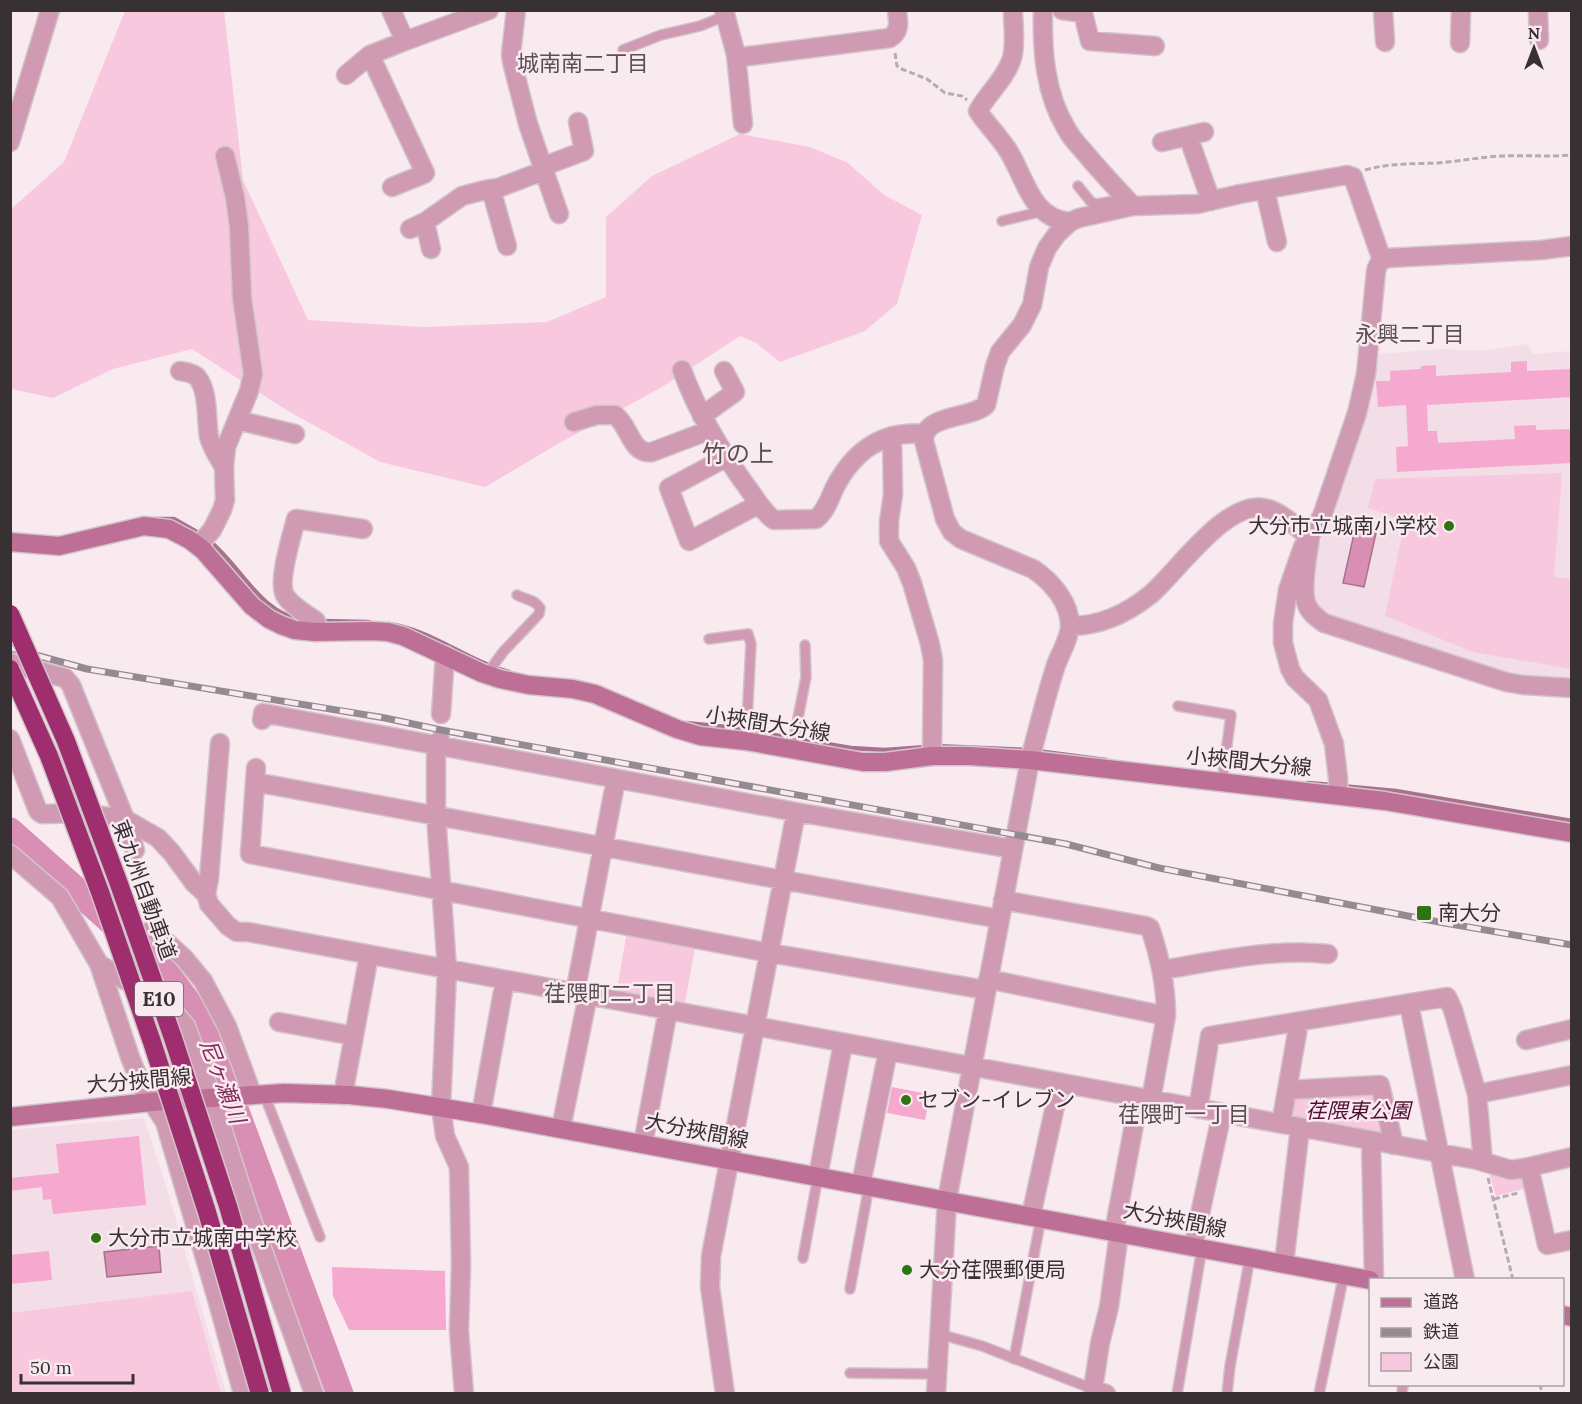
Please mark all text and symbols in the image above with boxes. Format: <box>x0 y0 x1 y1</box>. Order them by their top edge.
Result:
north arrow <box>1504 18 1564 78</box>
text: N <box>1528 23 1540 43</box>
district label: 城南南二丁目 <box>517 49 649 77</box>
district label: 永興二丁目 <box>1355 320 1465 348</box>
district label: 竹の上 <box>702 438 774 469</box>
place label: 大分市立城南小学校 <box>1248 512 1437 539</box>
marker: 大分市立城南小学校 <box>1442 519 1456 533</box>
street label: 小挾間大分線 <box>704 700 832 747</box>
street label: 小挾間大分線 <box>1185 741 1313 782</box>
street label: 東九州自動車道 <box>107 816 182 964</box>
place label: 南大分 <box>1438 899 1501 926</box>
marker: 南大分 <box>1415 904 1433 922</box>
district label: 荏隈町二丁目 <box>544 979 676 1007</box>
road number: E10 <box>135 982 183 1016</box>
water label: 尼ヶ瀬川 <box>194 1035 253 1129</box>
street label: 大分挾間線 <box>85 1062 192 1099</box>
place label: セブン-イレブン <box>918 1086 1075 1113</box>
marker: セブン-イレブン <box>899 1093 913 1107</box>
park label: 荏隈東公園 <box>1306 1097 1413 1124</box>
district label: 荏隈町一丁目 <box>1118 1100 1250 1128</box>
street label: 大分挾間線 <box>643 1107 751 1154</box>
street label: 大分挾間線 <box>1121 1196 1229 1243</box>
place label: 大分市立城南中学校 <box>108 1224 297 1251</box>
marker: 大分市立城南中学校 <box>89 1231 103 1245</box>
place label: 大分荏隈郵便局 <box>919 1256 1066 1283</box>
marker: 大分荏隈郵便局 <box>900 1263 914 1277</box>
legend <box>1369 1278 1564 1386</box>
text: 道路 <box>1423 1290 1459 1313</box>
text: 鉄道 <box>1423 1320 1459 1343</box>
scale bar <box>21 1347 134 1385</box>
text: 公園 <box>1423 1350 1459 1373</box>
text: 50 m <box>30 1356 72 1379</box>

